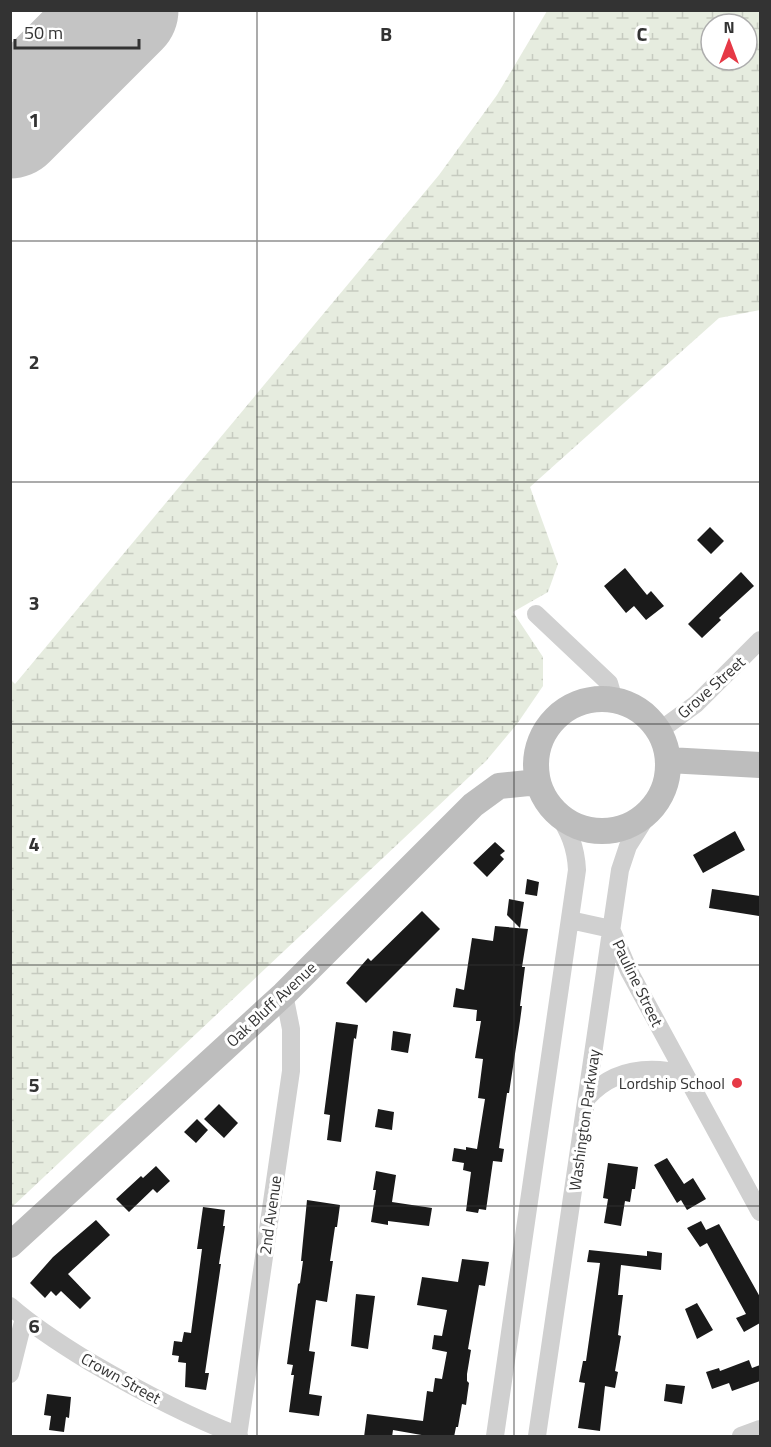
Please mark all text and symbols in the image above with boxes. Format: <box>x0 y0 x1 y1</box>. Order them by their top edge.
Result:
scale bar <box>15 12 140 50</box>
north arrow <box>699 12 759 72</box>
text: N <box>723 15 735 39</box>
text: B <box>380 18 392 49</box>
text: C <box>637 18 648 49</box>
text: 50 m <box>24 19 63 46</box>
text: 1 <box>28 104 40 135</box>
text: 2 <box>28 346 40 377</box>
text: 3 <box>28 587 40 618</box>
street label: Grove Street <box>672 650 751 724</box>
text: 4 <box>28 828 40 859</box>
street label: Pauline Street <box>606 935 670 1031</box>
street label: Oak Bluff Avenue <box>220 956 322 1052</box>
street label: Washington Parkway <box>562 1047 606 1192</box>
text: 5 <box>28 1069 40 1100</box>
place label: Lordship School <box>619 1071 725 1095</box>
marker: Lordship School <box>730 1076 744 1090</box>
street label: 2nd Avenue <box>253 1174 287 1256</box>
text: 6 <box>28 1310 40 1341</box>
street label: Crown Street <box>77 1346 166 1410</box>

